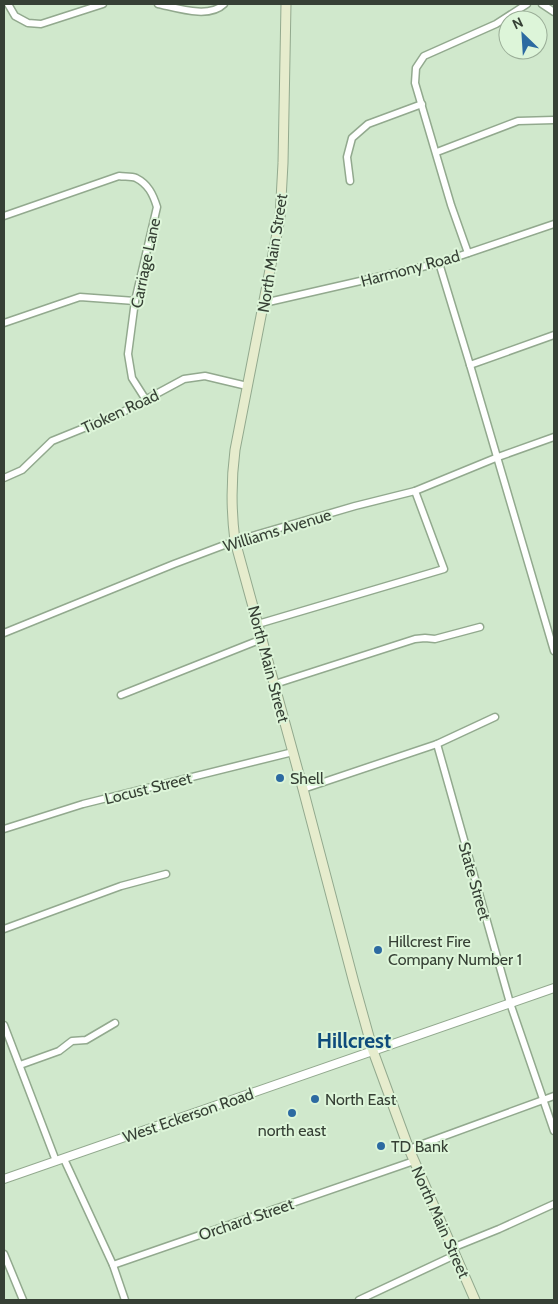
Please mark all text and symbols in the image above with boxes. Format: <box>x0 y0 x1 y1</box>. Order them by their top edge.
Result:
north arrow <box>498 10 548 60</box>
text: N <box>509 13 526 33</box>
street label: North Main Street <box>254 192 291 314</box>
street label: Carriage Lane <box>127 216 164 310</box>
street label: Harmony Road <box>358 246 462 291</box>
street label: Tioken Road <box>79 385 162 438</box>
street label: Williams Avenue <box>221 505 334 556</box>
street label: North Main Street <box>244 604 293 725</box>
street label: Locust Street <box>103 768 194 808</box>
place label: Shell <box>290 769 324 788</box>
marker: Shell <box>274 772 286 784</box>
street label: State Street <box>454 840 495 923</box>
place label: Hillcrest Fire Company Number 1 <box>388 932 522 969</box>
marker: Hillcrest Fire Company Number 1 <box>372 944 384 956</box>
district label: Hillcrest <box>317 1028 391 1053</box>
street label: West Eckerson Road <box>120 1084 256 1147</box>
place label: North East <box>325 1090 397 1109</box>
marker: North East <box>309 1093 321 1105</box>
marker: north east <box>286 1107 298 1119</box>
place label: north east <box>258 1121 327 1140</box>
place label: TD Bank <box>391 1137 449 1156</box>
marker: TD Bank <box>375 1140 387 1152</box>
street label: North Main Street <box>407 1163 474 1282</box>
street label: Orchard Street <box>196 1194 297 1245</box>

